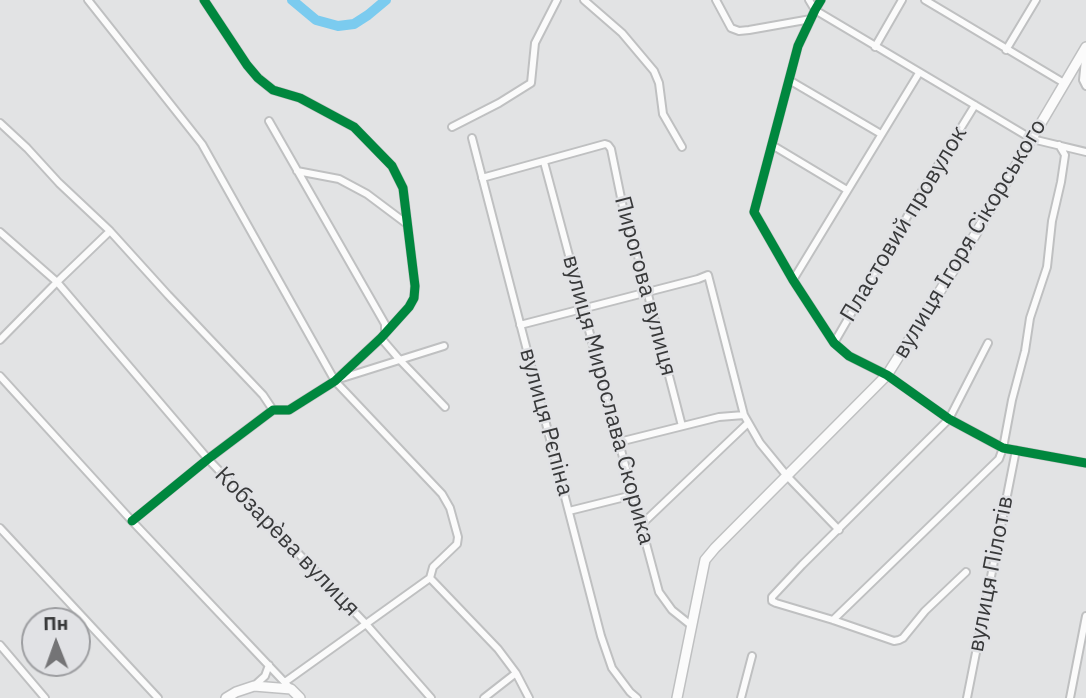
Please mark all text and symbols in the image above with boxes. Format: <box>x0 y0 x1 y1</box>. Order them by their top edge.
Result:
street label: вулиця Ігоря Сікорського <box>888 114 1052 364</box>
street label: Пластовий провулок <box>835 121 973 327</box>
street label: Пирогова вулиця <box>608 193 682 379</box>
street label: вулиця Мирослава Скорика <box>556 252 660 548</box>
street label: вулиця Рєпіна <box>513 345 579 499</box>
street label: Кобзарèва вулиця <box>209 462 365 622</box>
street label: вулиця Пілотів <box>962 494 1020 654</box>
north arrow <box>21 607 91 677</box>
text: Пн <box>43 611 68 635</box>

